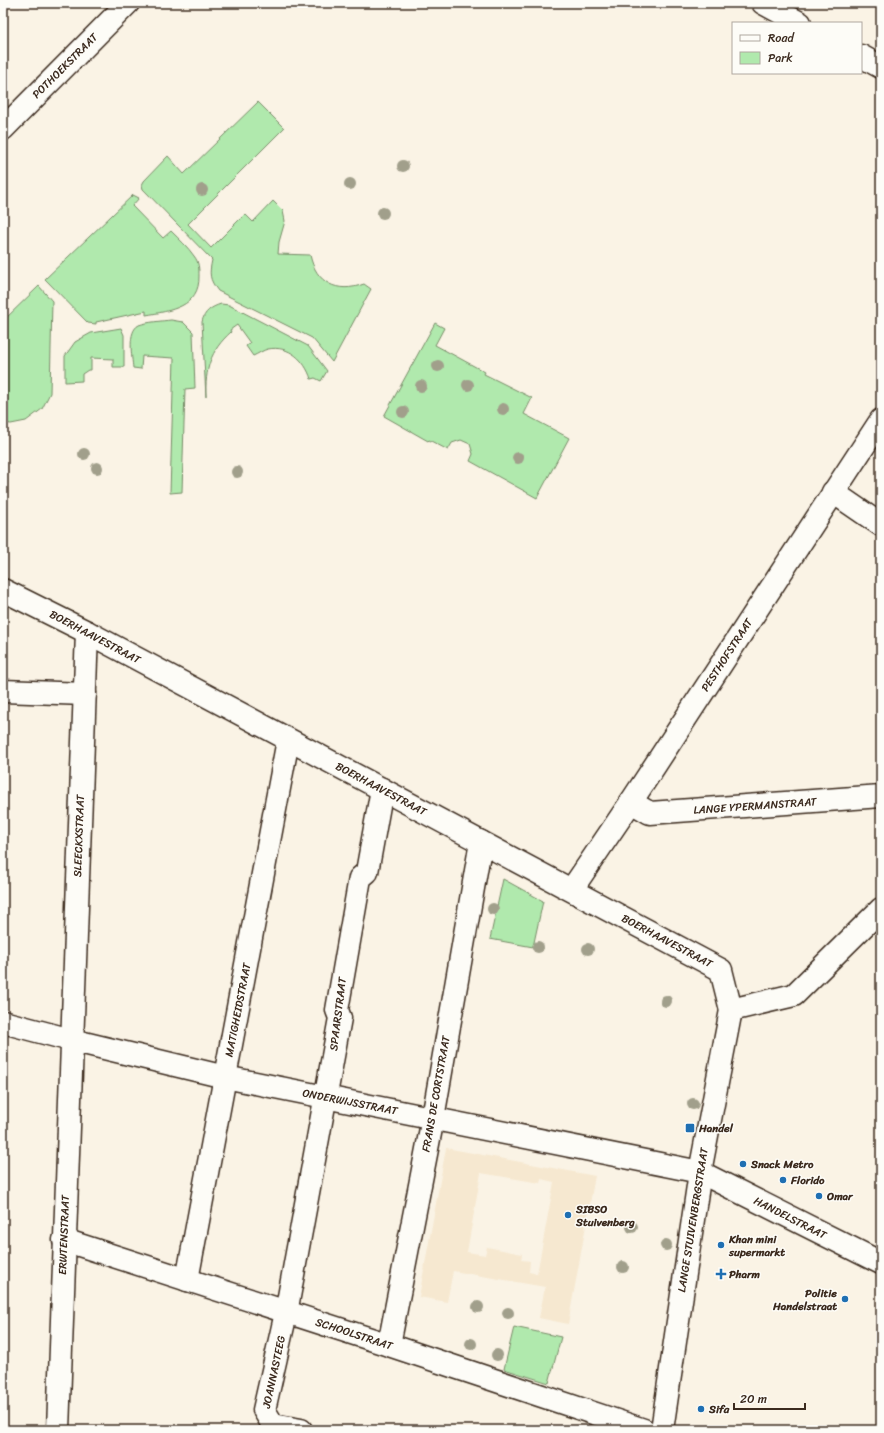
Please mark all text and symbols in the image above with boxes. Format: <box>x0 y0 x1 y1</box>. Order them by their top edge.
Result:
legend <box>732 22 862 74</box>
text: Road <box>768 27 795 49</box>
street label: POTHOEKSTRAAT <box>28 28 103 103</box>
text: Park <box>768 47 793 69</box>
street label: BOERHAAVESTRAAT <box>46 605 145 670</box>
street label: PESTHOFSTRAAT <box>696 614 758 695</box>
street label: BOERHAAVESTRAAT <box>332 757 431 822</box>
street label: LANGE YPERMANSTRAAT <box>693 792 818 820</box>
street label: SLEECKXSTRAAT <box>68 794 90 878</box>
street label: BOERHAAVESTRAAT <box>618 909 717 974</box>
street label: MATIGHEIDSTRAAT <box>220 961 257 1059</box>
street label: SPAARSTRAAT <box>324 975 352 1052</box>
street label: FRANS DE CORTSTRAAT <box>416 1034 456 1154</box>
street label: ONDERWIJSSTRAAT <box>301 1083 400 1121</box>
place label: Handel <box>698 1119 734 1138</box>
marker: Handel <box>684 1122 696 1134</box>
street label: LANGE STUIVENBERGSTRAAT <box>672 1145 714 1294</box>
place label: Snack Metro <box>750 1155 814 1174</box>
marker: Snack Metro <box>738 1159 748 1169</box>
place label: Florido <box>790 1171 825 1190</box>
marker: Florido <box>778 1175 788 1185</box>
place label: Omar <box>826 1187 854 1206</box>
street label: HANDELSTRAAT <box>750 1191 831 1245</box>
marker: Omar <box>814 1191 824 1201</box>
street label: ERWTENSTRAAT <box>53 1194 75 1275</box>
place label: SIBSO Stuivenberg <box>575 1200 635 1232</box>
marker: SIBSO Stuivenberg <box>563 1210 573 1220</box>
place label: Khan mini supermarkt <box>728 1230 785 1262</box>
marker: Khan mini supermarkt <box>716 1240 726 1250</box>
place label: Pharm <box>729 1265 760 1284</box>
marker: Pharm <box>716 1269 726 1279</box>
place label: Politie Handelstraat <box>772 1284 837 1316</box>
marker: Politie Handelstraat <box>840 1294 850 1304</box>
street label: SCHOOLSTRAAT <box>313 1313 396 1356</box>
street label: JOANNASTEEG <box>257 1334 291 1411</box>
scale bar <box>734 1385 805 1411</box>
text: 20 m <box>740 1388 767 1410</box>
place label: Sifa <box>708 1400 730 1419</box>
marker: Sifa <box>696 1404 706 1414</box>

